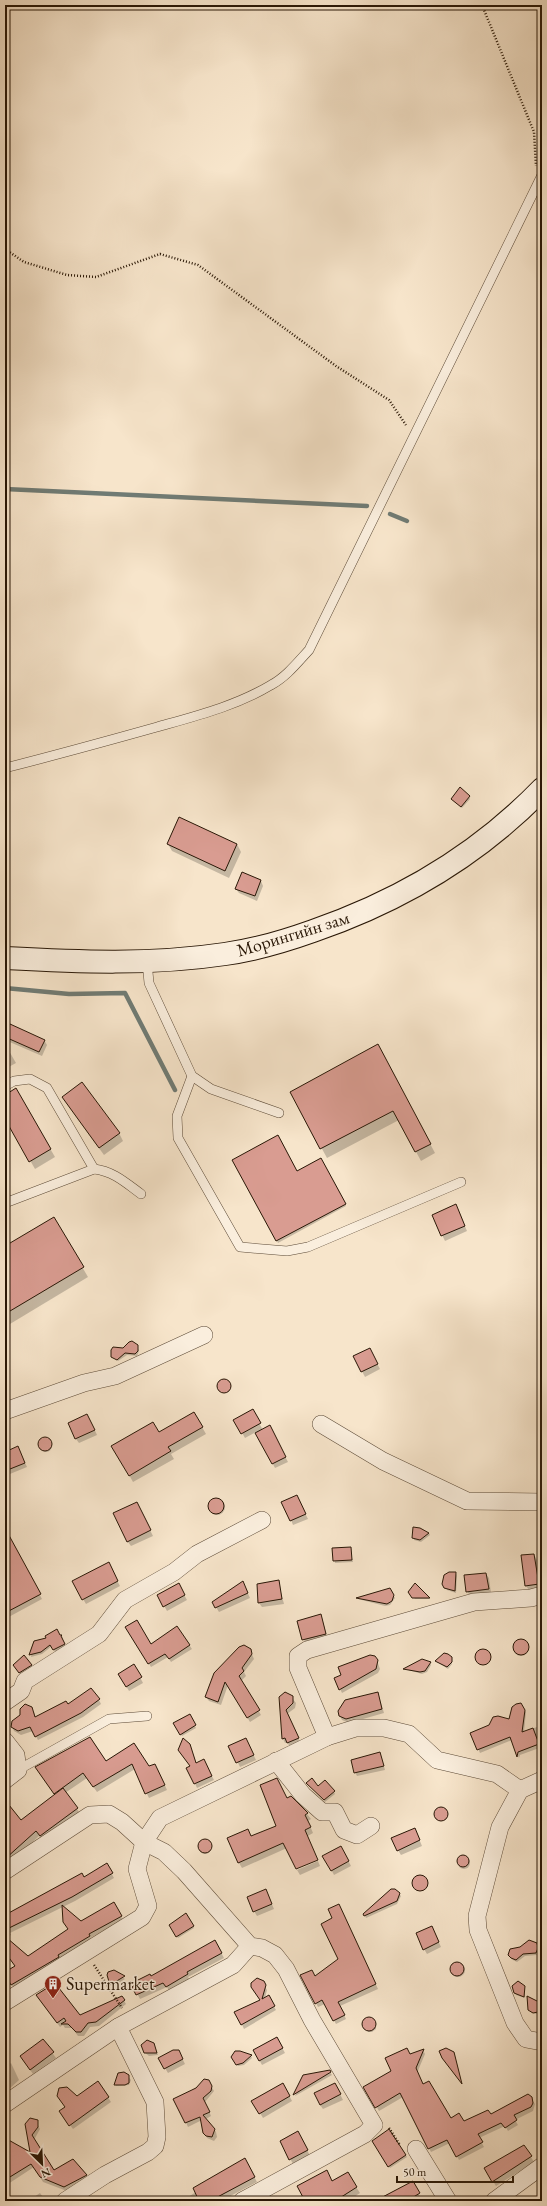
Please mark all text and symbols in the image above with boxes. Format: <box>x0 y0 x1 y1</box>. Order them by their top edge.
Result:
street label: Морингийн зам <box>234 905 353 962</box>
place label: Supermarket <box>66 1972 155 1995</box>
building icon: Supermarket <box>43 1974 63 1999</box>
north arrow <box>22 2144 62 2184</box>
scale bar <box>397 2158 513 2184</box>
text: 50 m <box>403 2164 427 2180</box>
text: N <box>39 2165 53 2181</box>

